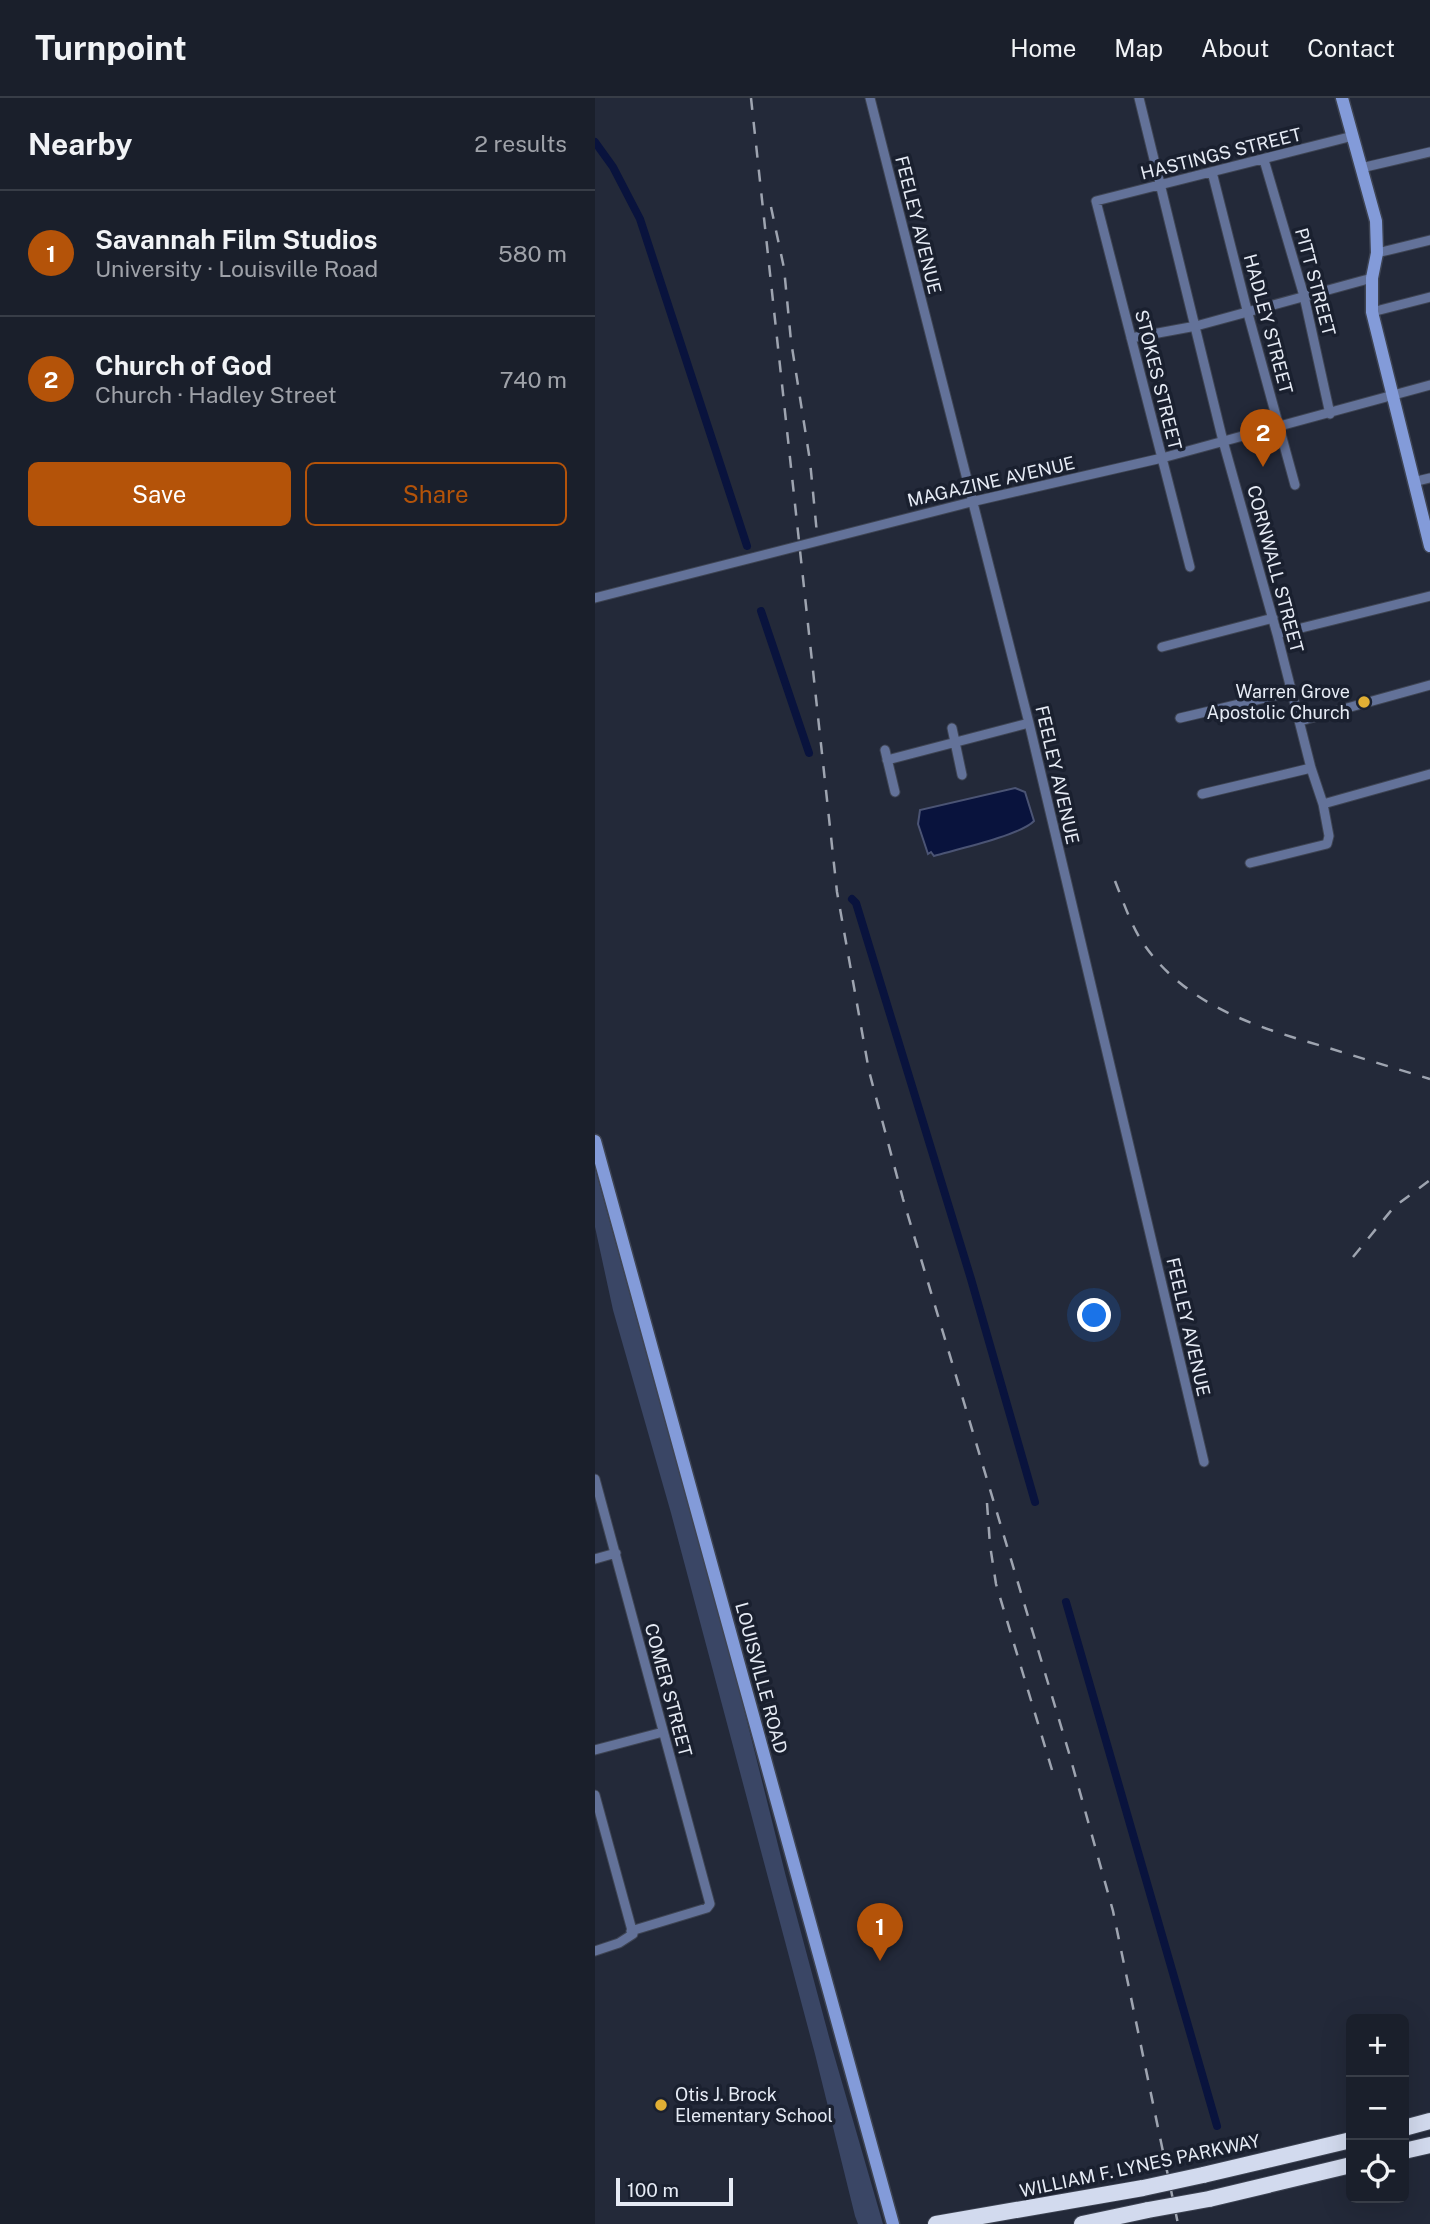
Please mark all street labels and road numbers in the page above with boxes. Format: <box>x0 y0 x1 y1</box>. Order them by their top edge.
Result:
street label: HASTINGS STREET <box>1138 123 1304 184</box>
street label: FEELEY AVENUE <box>891 154 946 296</box>
street label: PITT STREET <box>1291 226 1340 338</box>
street label: HADLEY STREET <box>1240 252 1297 396</box>
street label: STOKES STREET <box>1131 308 1186 452</box>
street label: MAGAZINE AVENUE <box>905 452 1077 511</box>
street label: CORNWALL STREET <box>1243 483 1308 655</box>
street label: FEELEY AVENUE <box>1031 704 1084 846</box>
street label: FEELEY AVENUE <box>1162 1256 1215 1398</box>
street label: LOUISVILLE ROAD <box>731 1600 792 1756</box>
street label: COMER STREET <box>641 1621 696 1759</box>
street label: WILLIAM F. LYNES PARKWAY <box>1018 2130 1262 2201</box>

